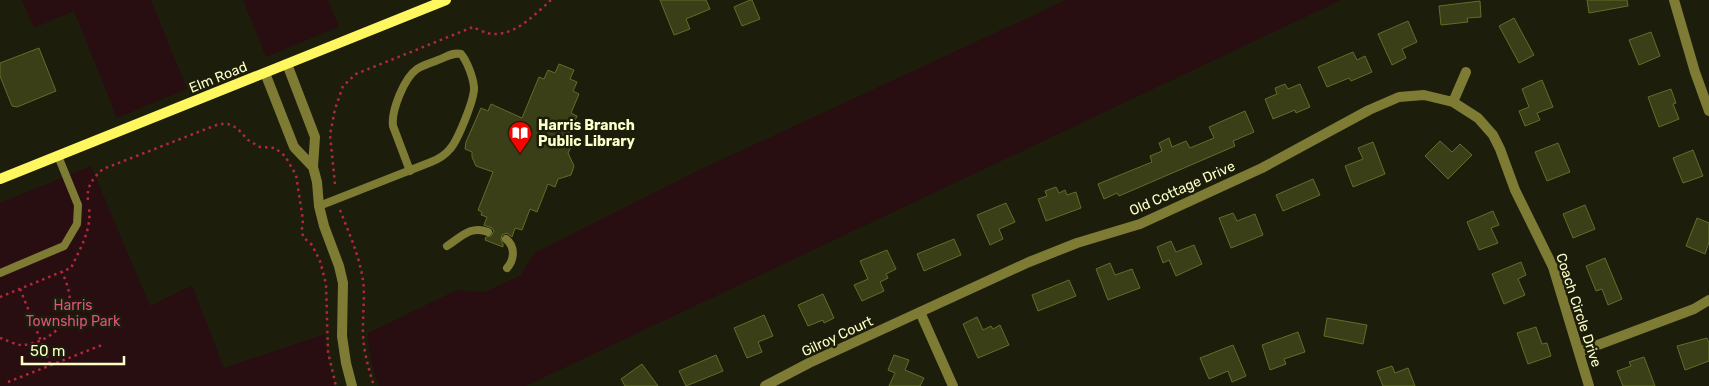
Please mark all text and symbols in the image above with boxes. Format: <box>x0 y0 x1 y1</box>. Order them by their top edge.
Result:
street label: Elm Road <box>187 58 250 97</box>
place label: Harris Branch Public Library <box>538 117 636 150</box>
library icon: Harris Branch Public Library <box>507 120 533 154</box>
street label: Old Cottage Drive <box>1127 157 1238 219</box>
street label: Coach Circle Drive <box>1552 251 1605 369</box>
park label: Harris Township Park <box>26 297 121 330</box>
street label: Gilroy Court <box>799 312 876 360</box>
scale bar <box>22 334 125 366</box>
text: 50 m <box>30 342 65 360</box>

